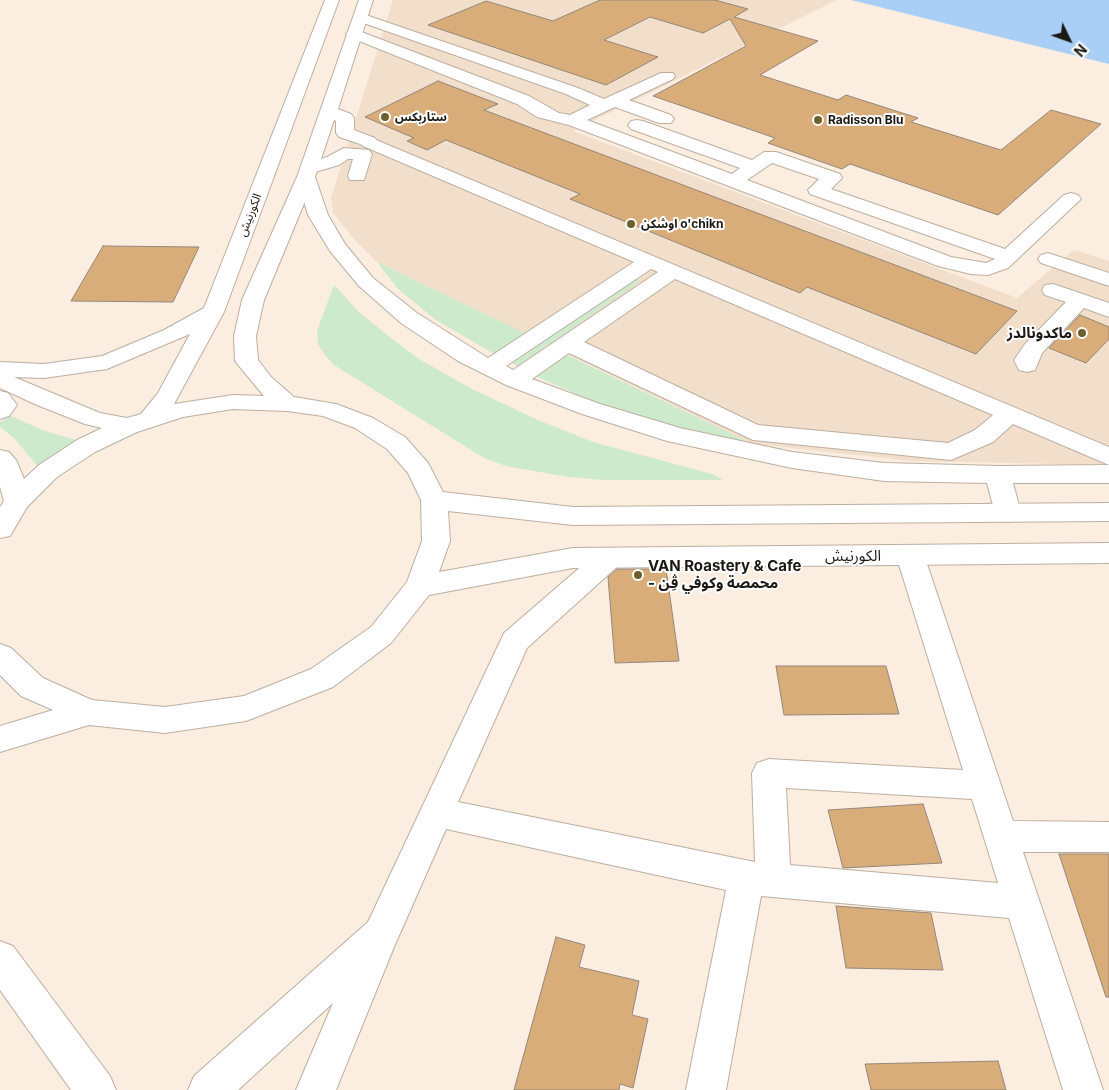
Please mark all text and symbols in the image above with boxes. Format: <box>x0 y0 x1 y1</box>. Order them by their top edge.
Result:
north arrow <box>1044 15 1094 65</box>
text: N <box>1071 41 1090 60</box>
place label: ستاربكس <box>395 110 447 124</box>
marker: ستاربكس <box>379 111 391 123</box>
place label: Radisson Blu <box>828 113 903 127</box>
marker: Radisson Blu <box>812 114 824 126</box>
street label: الكورنيش <box>235 192 265 238</box>
place label: اوشكن o'chikn <box>641 217 723 231</box>
marker: اوشكن o'chikn <box>625 218 637 230</box>
place label: ماكدونالدز <box>1007 324 1072 342</box>
marker: ماكدونالدز <box>1076 327 1088 339</box>
street label: الكورنيش <box>825 547 881 565</box>
place label: VAN Roastery & Cafe - محمصة وكوفي ڤِن <box>648 557 802 592</box>
marker: VAN Roastery & Cafe - محمصة وكوفي ڤِن <box>632 569 644 581</box>

